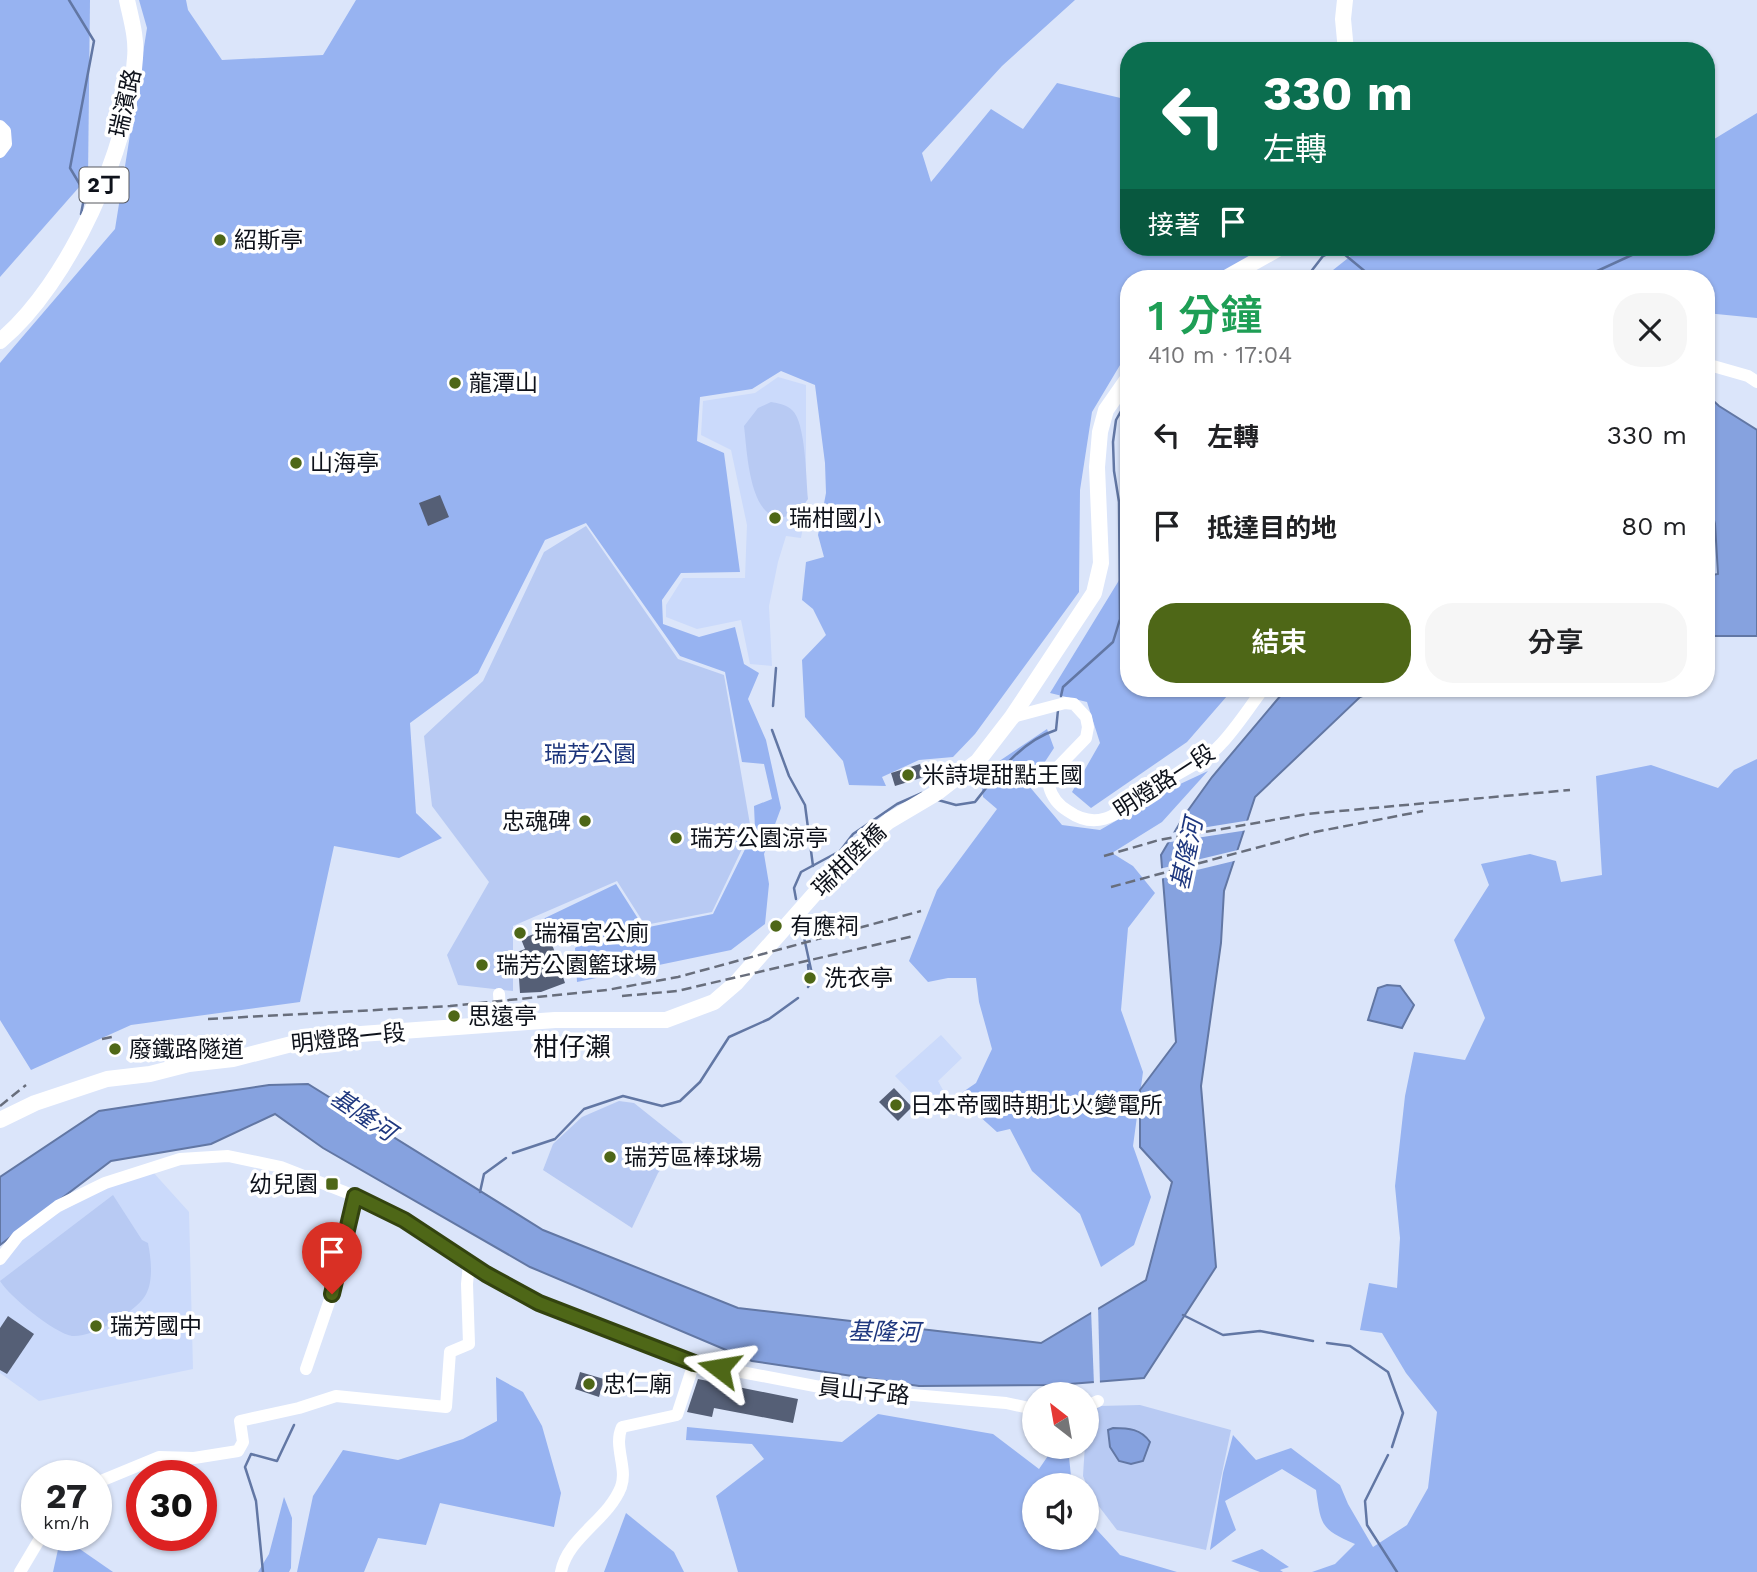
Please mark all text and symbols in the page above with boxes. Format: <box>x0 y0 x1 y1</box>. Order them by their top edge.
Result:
text: 330 m <box>1263 64 1413 122</box>
street label: 瑞濱路 <box>105 66 146 140</box>
icon: left <box>1148 70 1239 161</box>
text: 左轉 <box>1263 130 1327 168</box>
road number: 2丁 <box>80 168 128 202</box>
icon: arrive <box>1214 203 1252 241</box>
text: 接著 <box>1148 210 1200 240</box>
place label: 紹斯亭 <box>234 227 303 254</box>
marker: 紹斯亭 <box>212 232 228 248</box>
text: 1 分鐘 <box>1148 291 1262 340</box>
button: close <box>1613 293 1687 367</box>
text: 410 m · 17:04 <box>1148 342 1292 369</box>
place label: 龍潭山 <box>469 370 538 397</box>
marker: 龍潭山 <box>447 375 463 391</box>
icon: left <box>1148 416 1186 454</box>
text: 330 m <box>1607 420 1687 450</box>
text: 左轉 <box>1207 422 1259 452</box>
place label: 山海亭 <box>310 450 379 477</box>
marker: 山海亭 <box>288 455 304 471</box>
place label: 瑞柑國小 <box>789 505 881 532</box>
icon: arrive <box>1148 507 1186 545</box>
marker: 瑞柑國小 <box>767 510 783 526</box>
text: 80 m <box>1621 511 1687 541</box>
text: 抵達目的地 <box>1207 513 1337 543</box>
button: 結束 <box>1148 603 1411 683</box>
button: 分享 <box>1425 603 1687 683</box>
street label: 明燈路一段 <box>1109 739 1220 824</box>
park label: 瑞芳公園 <box>544 741 636 768</box>
place label: 米詩堤甜點王國 <box>922 762 1083 789</box>
marker: 米詩堤甜點王國 <box>900 767 916 783</box>
place label: 忠魂碑 <box>502 808 571 835</box>
water label: 基隆河 <box>1166 812 1209 892</box>
marker: 忠魂碑 <box>577 813 593 829</box>
street label: 瑞柑陸橋 <box>807 819 892 902</box>
place label: 瑞芳公園涼亭 <box>690 825 828 852</box>
marker: 瑞芳公園涼亭 <box>668 830 684 846</box>
place label: 有應祠 <box>790 913 859 940</box>
marker: 有應祠 <box>768 918 784 934</box>
place label: 瑞福宮公廁 <box>534 920 649 947</box>
marker: 瑞福宮公廁 <box>512 925 528 941</box>
place label: 瑞芳公園籃球場 <box>496 952 657 979</box>
marker: 瑞芳公園籃球場 <box>474 957 490 973</box>
place label: 洗衣亭 <box>824 965 893 992</box>
marker: 洗衣亭 <box>802 970 818 986</box>
place label: 思遠亭 <box>468 1003 537 1030</box>
marker: 思遠亭 <box>446 1008 462 1024</box>
street label: 明燈路一段 <box>289 1019 407 1058</box>
district label: 柑仔瀨 <box>533 1032 611 1062</box>
place label: 廢鐵路隧道 <box>129 1036 244 1063</box>
marker: 廢鐵路隧道 <box>107 1041 123 1057</box>
water label: 基隆河 <box>325 1083 404 1149</box>
place label: 日本帝國時期北火變電所 <box>910 1092 1163 1119</box>
marker: 日本帝國時期北火變電所 <box>888 1097 904 1113</box>
place label: 瑞芳區棒球場 <box>624 1144 762 1171</box>
marker: 瑞芳區棒球場 <box>602 1149 618 1165</box>
place label: 幼兒園 <box>249 1171 318 1198</box>
marker: 幼兒園 <box>324 1176 340 1192</box>
pin <box>302 1222 362 1294</box>
icon: arrive <box>313 1233 351 1271</box>
place label: 瑞芳國中 <box>110 1313 202 1340</box>
water label: 基隆河 <box>848 1317 924 1347</box>
marker: 瑞芳國中 <box>88 1318 104 1334</box>
position arrow <box>682 1331 756 1405</box>
place label: 忠仁廟 <box>603 1371 672 1398</box>
street label: 員山子路 <box>817 1373 911 1410</box>
marker: 忠仁廟 <box>581 1376 597 1392</box>
north arrow <box>1022 1382 1099 1460</box>
map controls <box>1022 1382 1099 1550</box>
speed limit sign: 30 <box>126 1460 217 1551</box>
button: sound <box>1022 1473 1099 1550</box>
text: 27 <box>46 1475 87 1517</box>
text: km/h <box>43 1512 90 1533</box>

